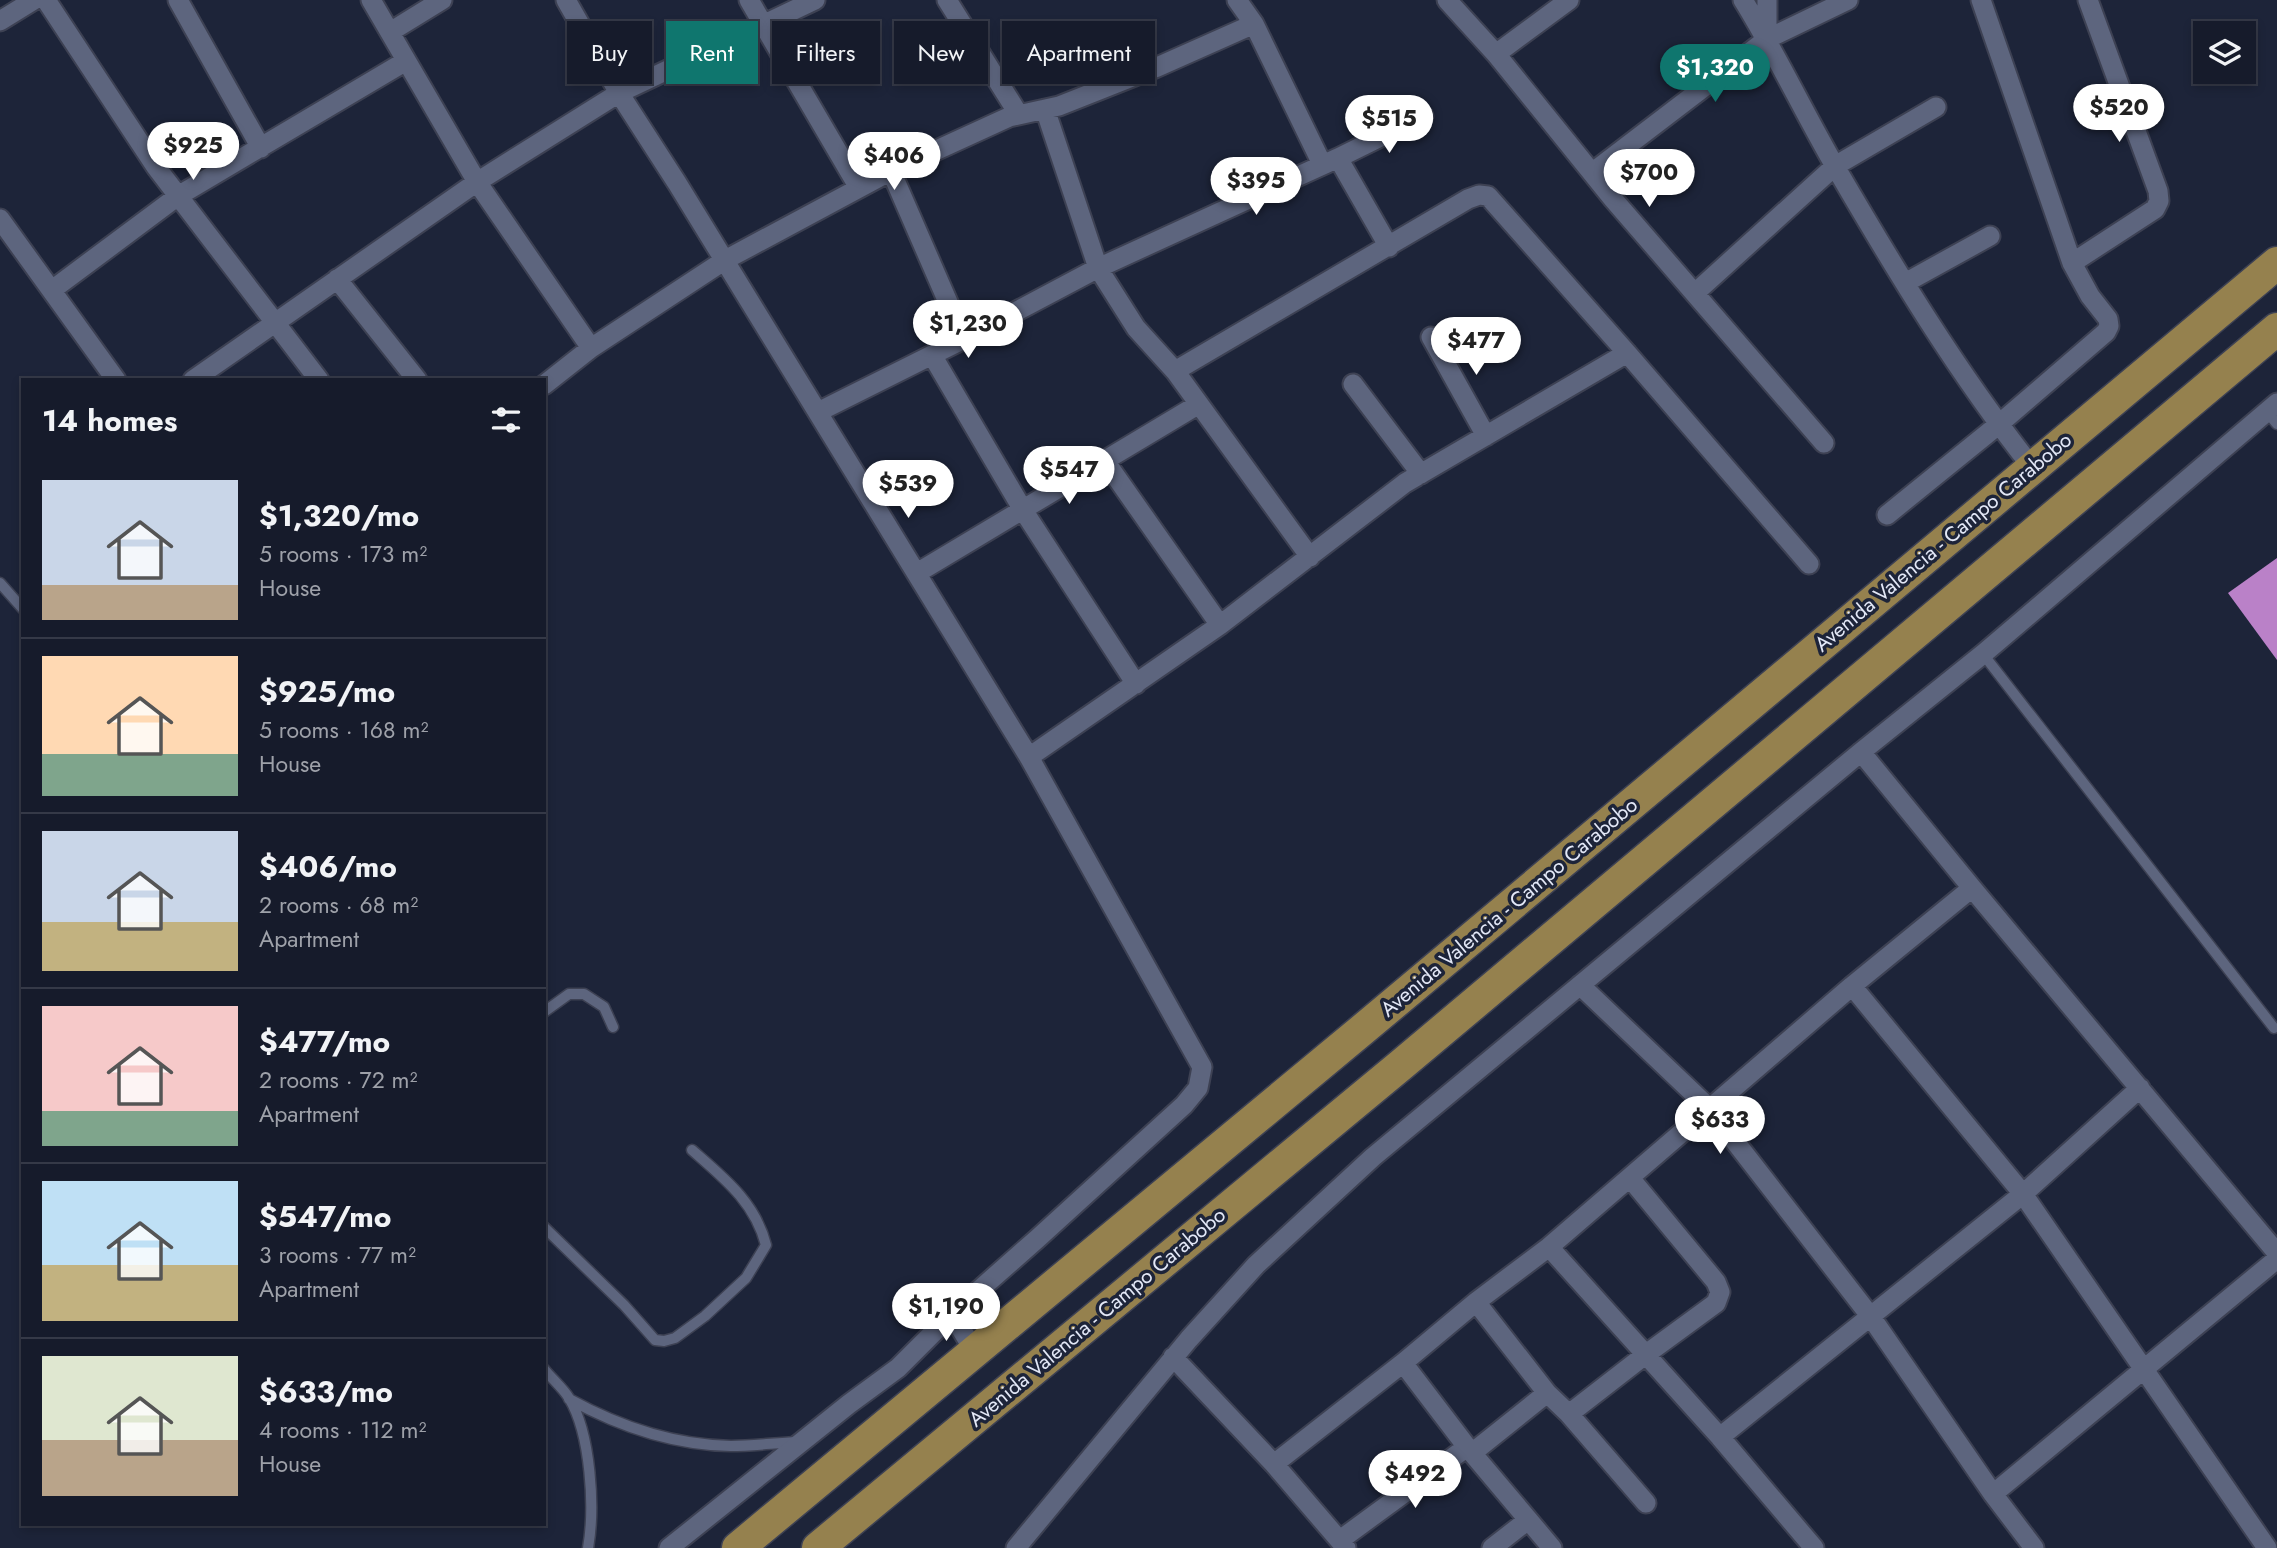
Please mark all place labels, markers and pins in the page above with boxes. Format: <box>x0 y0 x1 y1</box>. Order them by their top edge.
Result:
pin: $1,320 <box>1658 44 1772 104</box>
pin: $520 <box>2078 85 2160 144</box>
pin: $515 <box>1348 96 1430 155</box>
pin: $925 <box>152 122 234 182</box>
pin: $406 <box>853 132 935 192</box>
pin: $700 <box>1608 150 1690 209</box>
pin: $395 <box>1215 158 1297 217</box>
pin: $1,230 <box>911 300 1025 360</box>
pin: $477 <box>1435 318 1517 377</box>
pin: $547 <box>1028 447 1110 506</box>
pin: $539 <box>867 461 949 520</box>
pin: $633 <box>1679 1096 1761 1156</box>
pin: $1,190 <box>889 1284 1003 1343</box>
pin: $492 <box>1374 1450 1456 1510</box>

